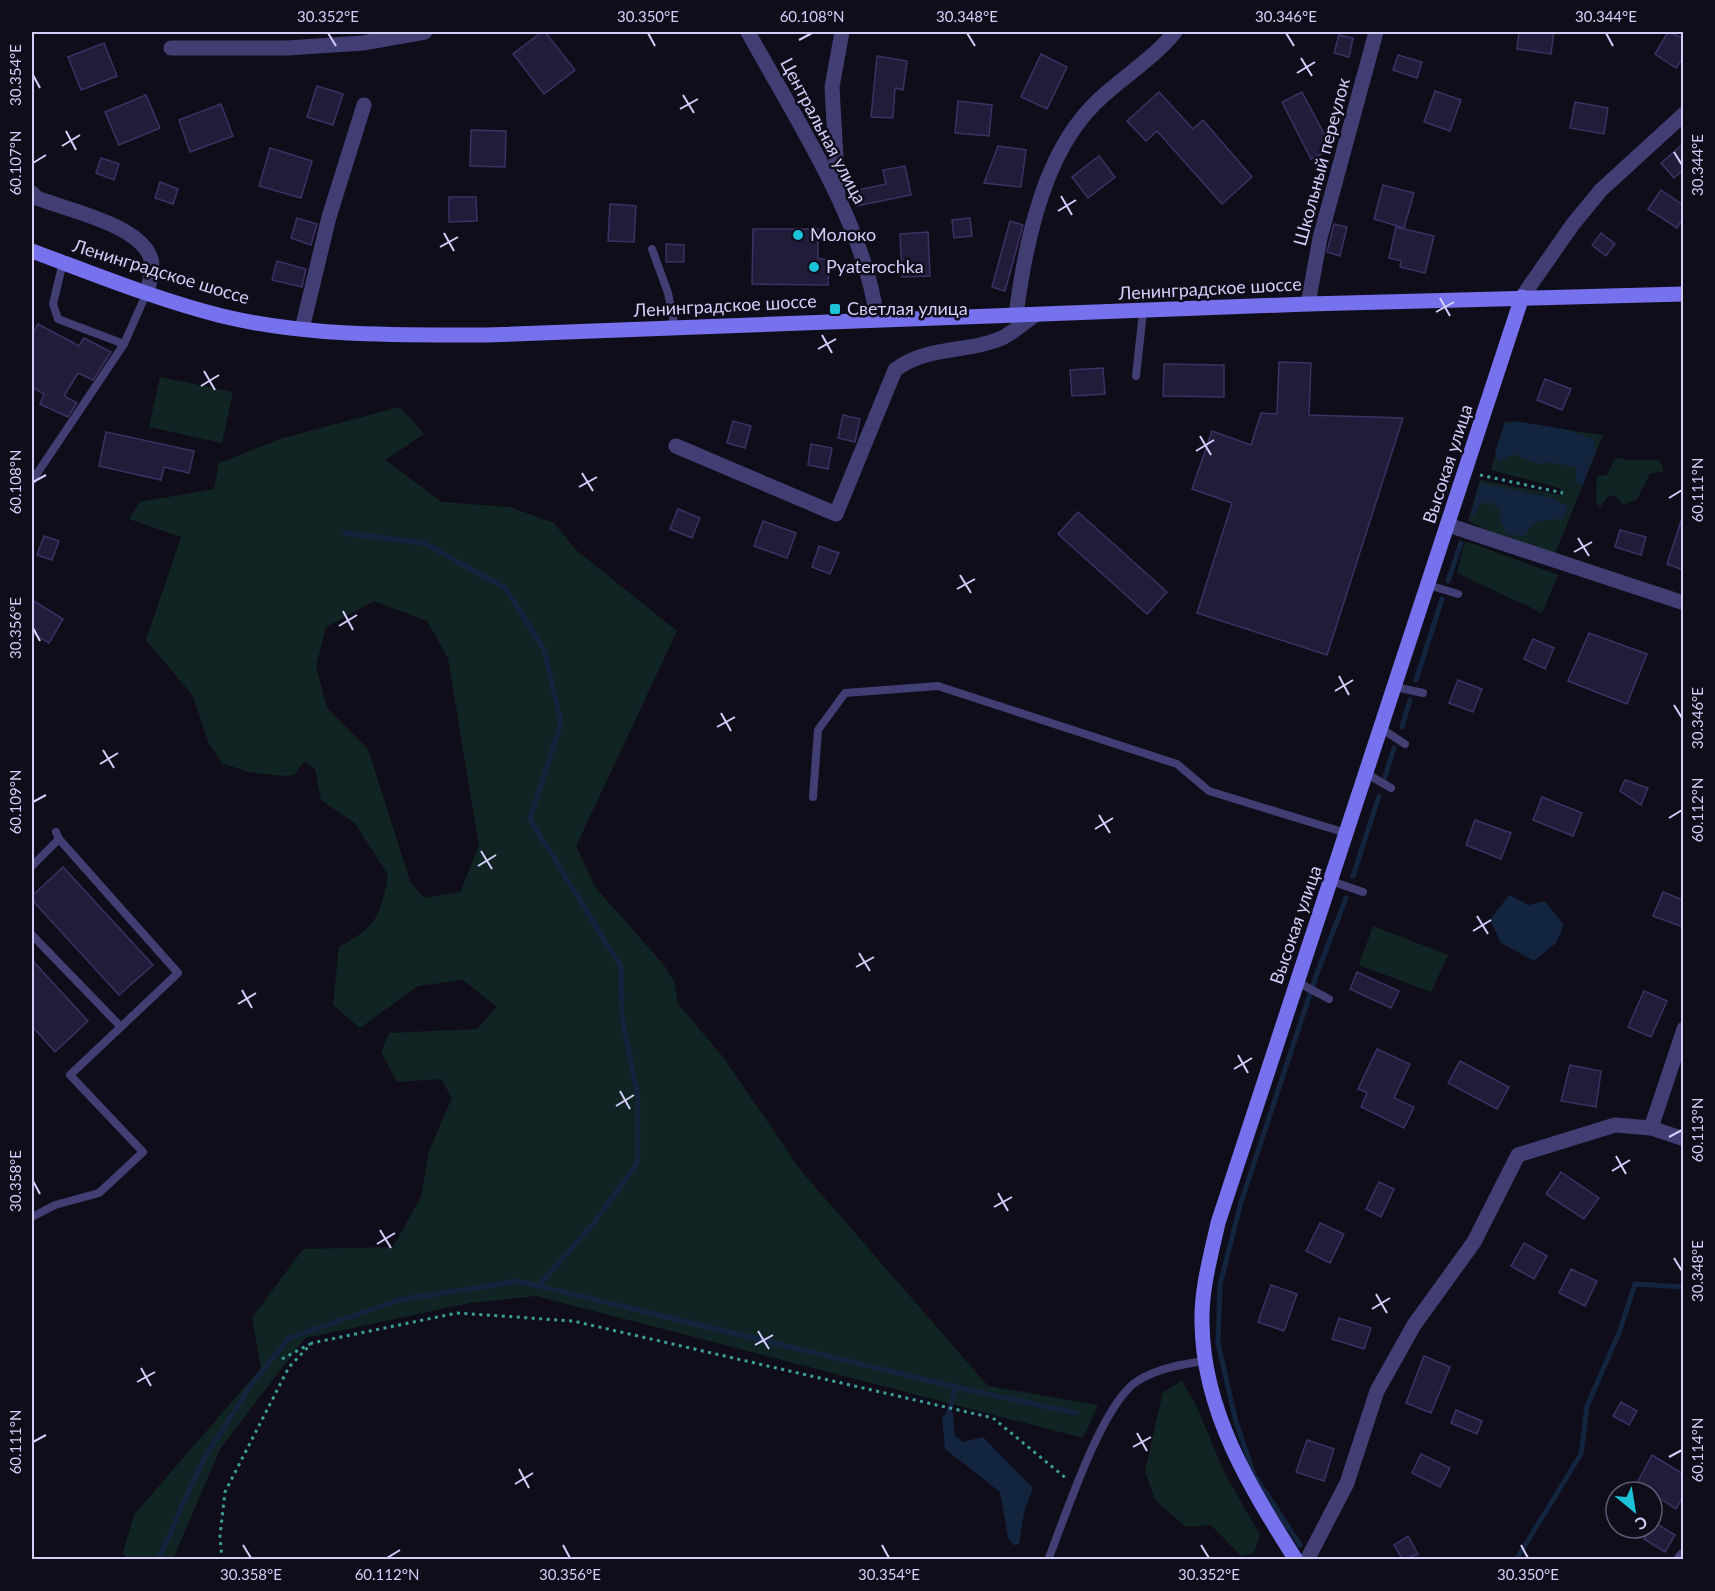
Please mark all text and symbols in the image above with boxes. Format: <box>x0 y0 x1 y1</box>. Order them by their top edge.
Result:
text: 30.352°E <box>297 7 359 25</box>
text: 30.350°E <box>617 7 679 25</box>
text: 60.108°N <box>780 7 844 25</box>
text: 30.348°E <box>936 7 998 25</box>
text: 30.346°E <box>1255 7 1317 25</box>
text: 30.344°E <box>1575 7 1637 25</box>
text: 30.354°E <box>6 44 24 106</box>
street label: Центральная улица <box>776 54 872 207</box>
street label: Школьный переулок <box>1288 75 1354 248</box>
text: 60.107°N <box>6 131 24 195</box>
text: 30.344°E <box>1688 134 1706 196</box>
place label: Молоко <box>810 223 876 245</box>
marker: Молоко <box>791 228 805 242</box>
street label: Ленинградское шоссе <box>69 233 252 308</box>
place label: Pyaterochka <box>826 255 924 277</box>
marker: Pyaterochka <box>807 260 821 274</box>
street label: Ленинградское шоссе <box>1117 272 1302 304</box>
street label: Ленинградское шоссе <box>632 289 817 321</box>
place label: Светлая улица <box>847 297 968 319</box>
marker: Светлая улица <box>828 302 842 316</box>
street label: Высокая улица <box>1417 401 1477 526</box>
text: 60.108°N <box>6 450 24 514</box>
text: 60.111°N <box>1688 458 1706 522</box>
text: 30.356°E <box>6 597 24 659</box>
text: 30.346°E <box>1688 687 1706 749</box>
text: 60.109°N <box>6 770 24 834</box>
text: 60.112°N <box>1688 778 1706 842</box>
street label: Высокая улица <box>1264 862 1326 987</box>
text: 60.113°N <box>1688 1098 1706 1162</box>
text: 30.358°E <box>6 1150 24 1212</box>
text: 30.348°E <box>1688 1240 1706 1302</box>
text: 60.111°N <box>6 1410 24 1474</box>
text: 60.114°N <box>1688 1418 1706 1482</box>
north arrow <box>1604 1480 1664 1540</box>
text: С <box>1632 1513 1651 1535</box>
text: 30.358°E <box>220 1565 282 1583</box>
text: 60.112°N <box>355 1565 419 1583</box>
text: 30.356°E <box>539 1565 601 1583</box>
text: 30.354°E <box>858 1565 920 1583</box>
text: 30.352°E <box>1178 1565 1240 1583</box>
text: 30.350°E <box>1497 1565 1559 1583</box>

